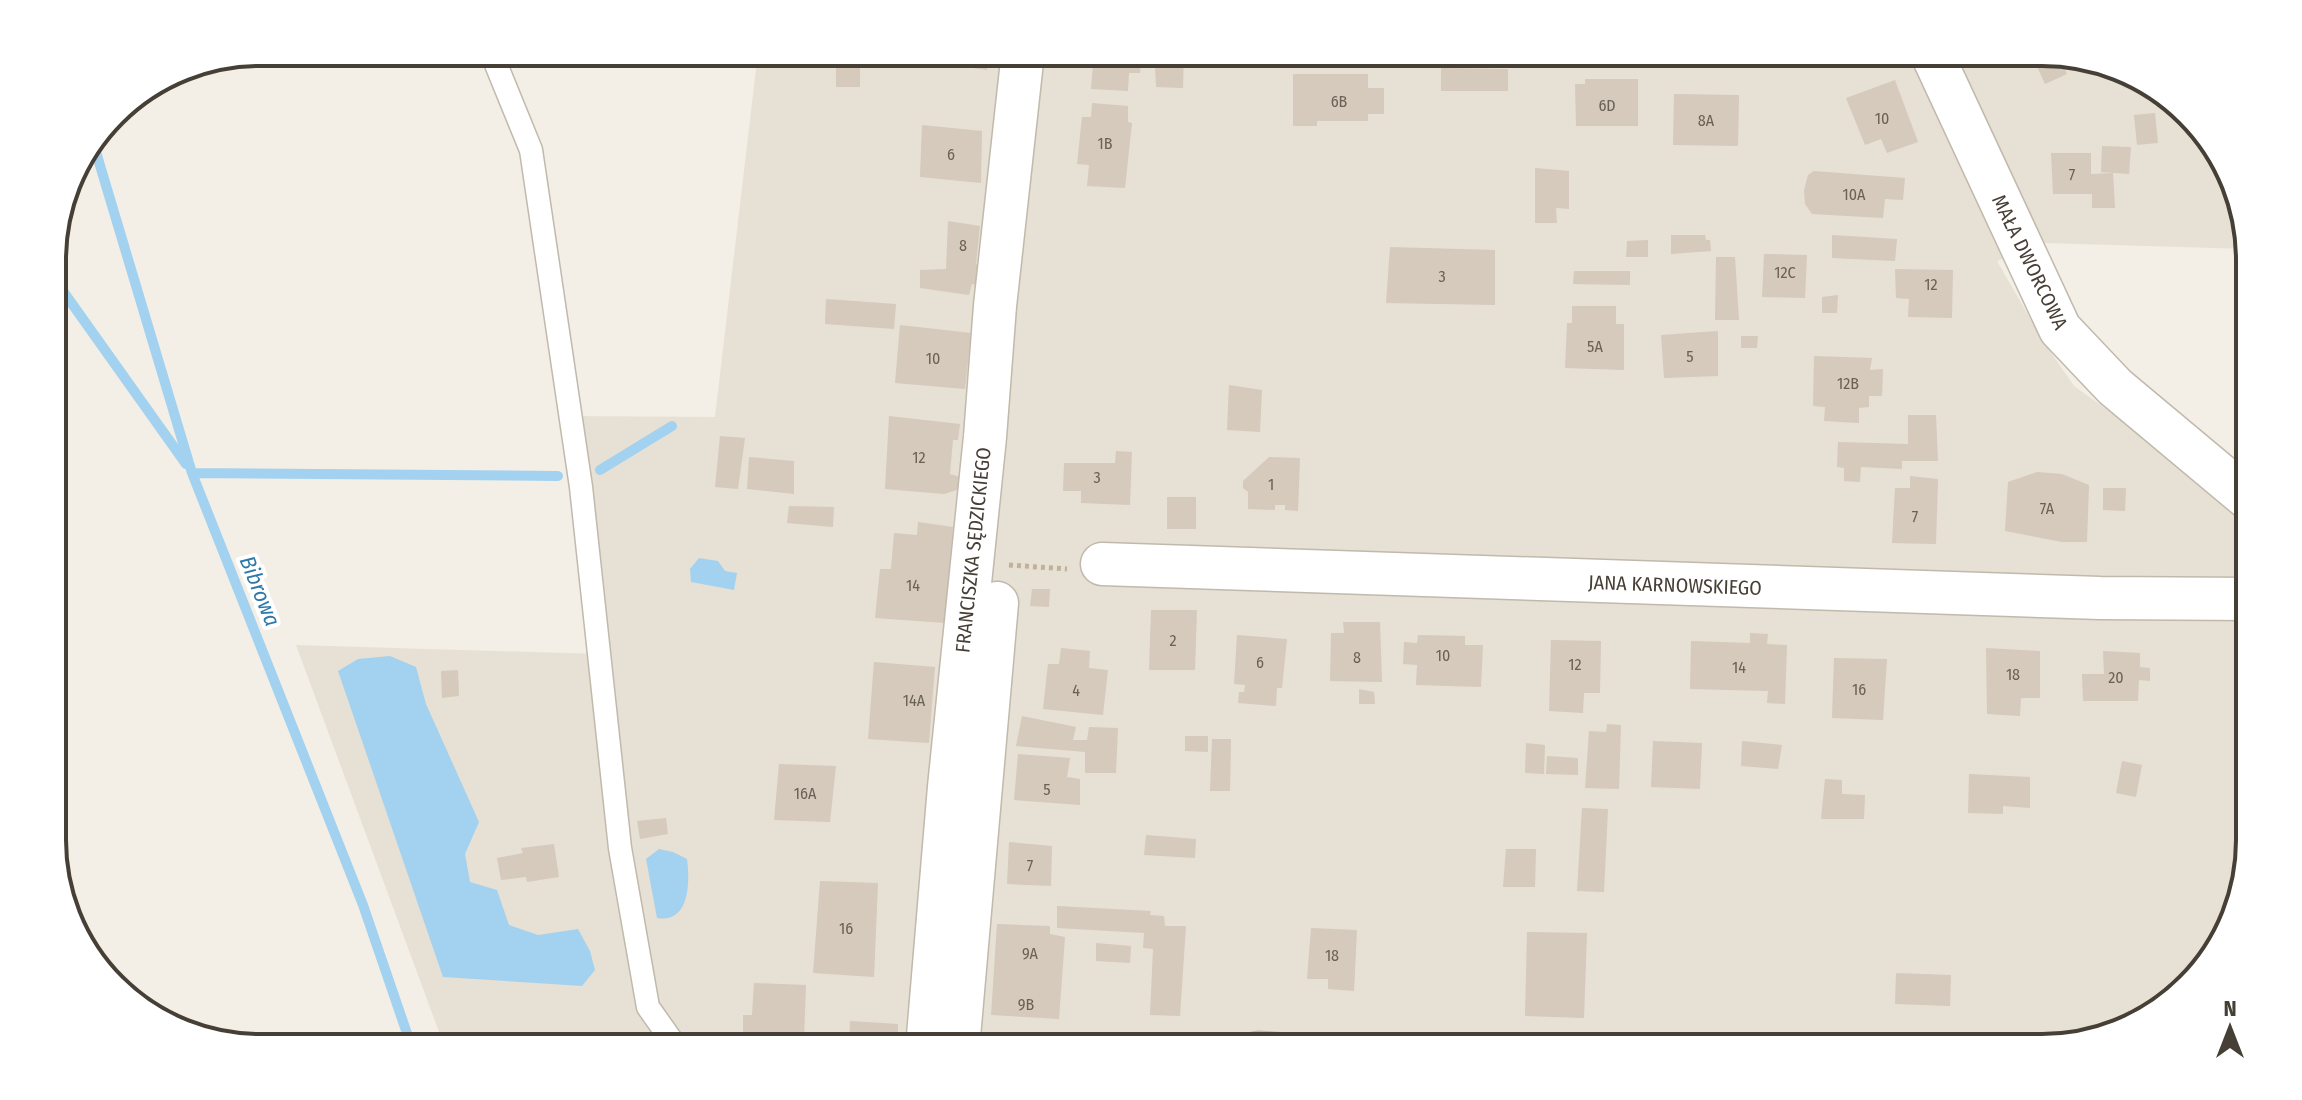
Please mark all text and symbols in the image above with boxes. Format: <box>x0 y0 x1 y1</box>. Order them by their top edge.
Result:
house number: 6B <box>1331 92 1348 111</box>
house number: 6D <box>1598 96 1616 115</box>
house number: 10 <box>1875 109 1889 128</box>
house number: 8A <box>1698 111 1715 130</box>
house number: 1B <box>1098 134 1113 153</box>
house number: 6 <box>947 145 955 164</box>
house number: 7 <box>2069 165 2076 184</box>
house number: 10A <box>1843 185 1866 204</box>
street label: MAŁA DWORCOWA <box>1987 191 2073 334</box>
house number: 8 <box>959 236 967 255</box>
house number: 12C <box>1774 263 1796 282</box>
house number: 3 <box>1438 267 1446 286</box>
house number: 12 <box>1924 275 1938 294</box>
house number: 5A <box>1587 337 1603 356</box>
house number: 5 <box>1686 347 1694 366</box>
house number: 10 <box>926 349 940 368</box>
house number: 12B <box>1837 374 1859 393</box>
street label: FRANCISZKA SĘDZICKIEGO <box>950 446 996 654</box>
house number: 12 <box>912 448 926 467</box>
house number: 3 <box>1093 468 1101 487</box>
house number: 1 <box>1268 475 1274 494</box>
house number: 7A <box>2040 499 2055 518</box>
house number: 7 <box>1912 507 1919 526</box>
water label: Bibrowa <box>234 552 286 630</box>
street label: JANA KARNOWSKIEGO <box>1588 570 1762 600</box>
house number: 14 <box>906 576 920 595</box>
house number: 2 <box>1169 631 1177 650</box>
house number: 10 <box>1436 646 1450 665</box>
house number: 8 <box>1353 648 1361 667</box>
house number: 6 <box>1256 653 1264 672</box>
house number: 12 <box>1568 655 1582 674</box>
house number: 14 <box>1732 658 1746 677</box>
house number: 18 <box>2006 665 2020 684</box>
house number: 20 <box>2108 668 2124 687</box>
house number: 16 <box>1852 680 1866 699</box>
house number: 4 <box>1072 681 1080 700</box>
house number: 14A <box>903 691 926 710</box>
house number: 5 <box>1043 780 1051 799</box>
house number: 16A <box>794 784 817 803</box>
house number: 7 <box>1027 856 1034 875</box>
house number: 16 <box>839 919 853 938</box>
house number: 9A <box>1022 944 1039 963</box>
house number: 18 <box>1325 946 1339 965</box>
north arrow <box>2190 988 2270 1068</box>
house number: 9B <box>1018 995 1035 1014</box>
text: N <box>2223 995 2237 1022</box>

